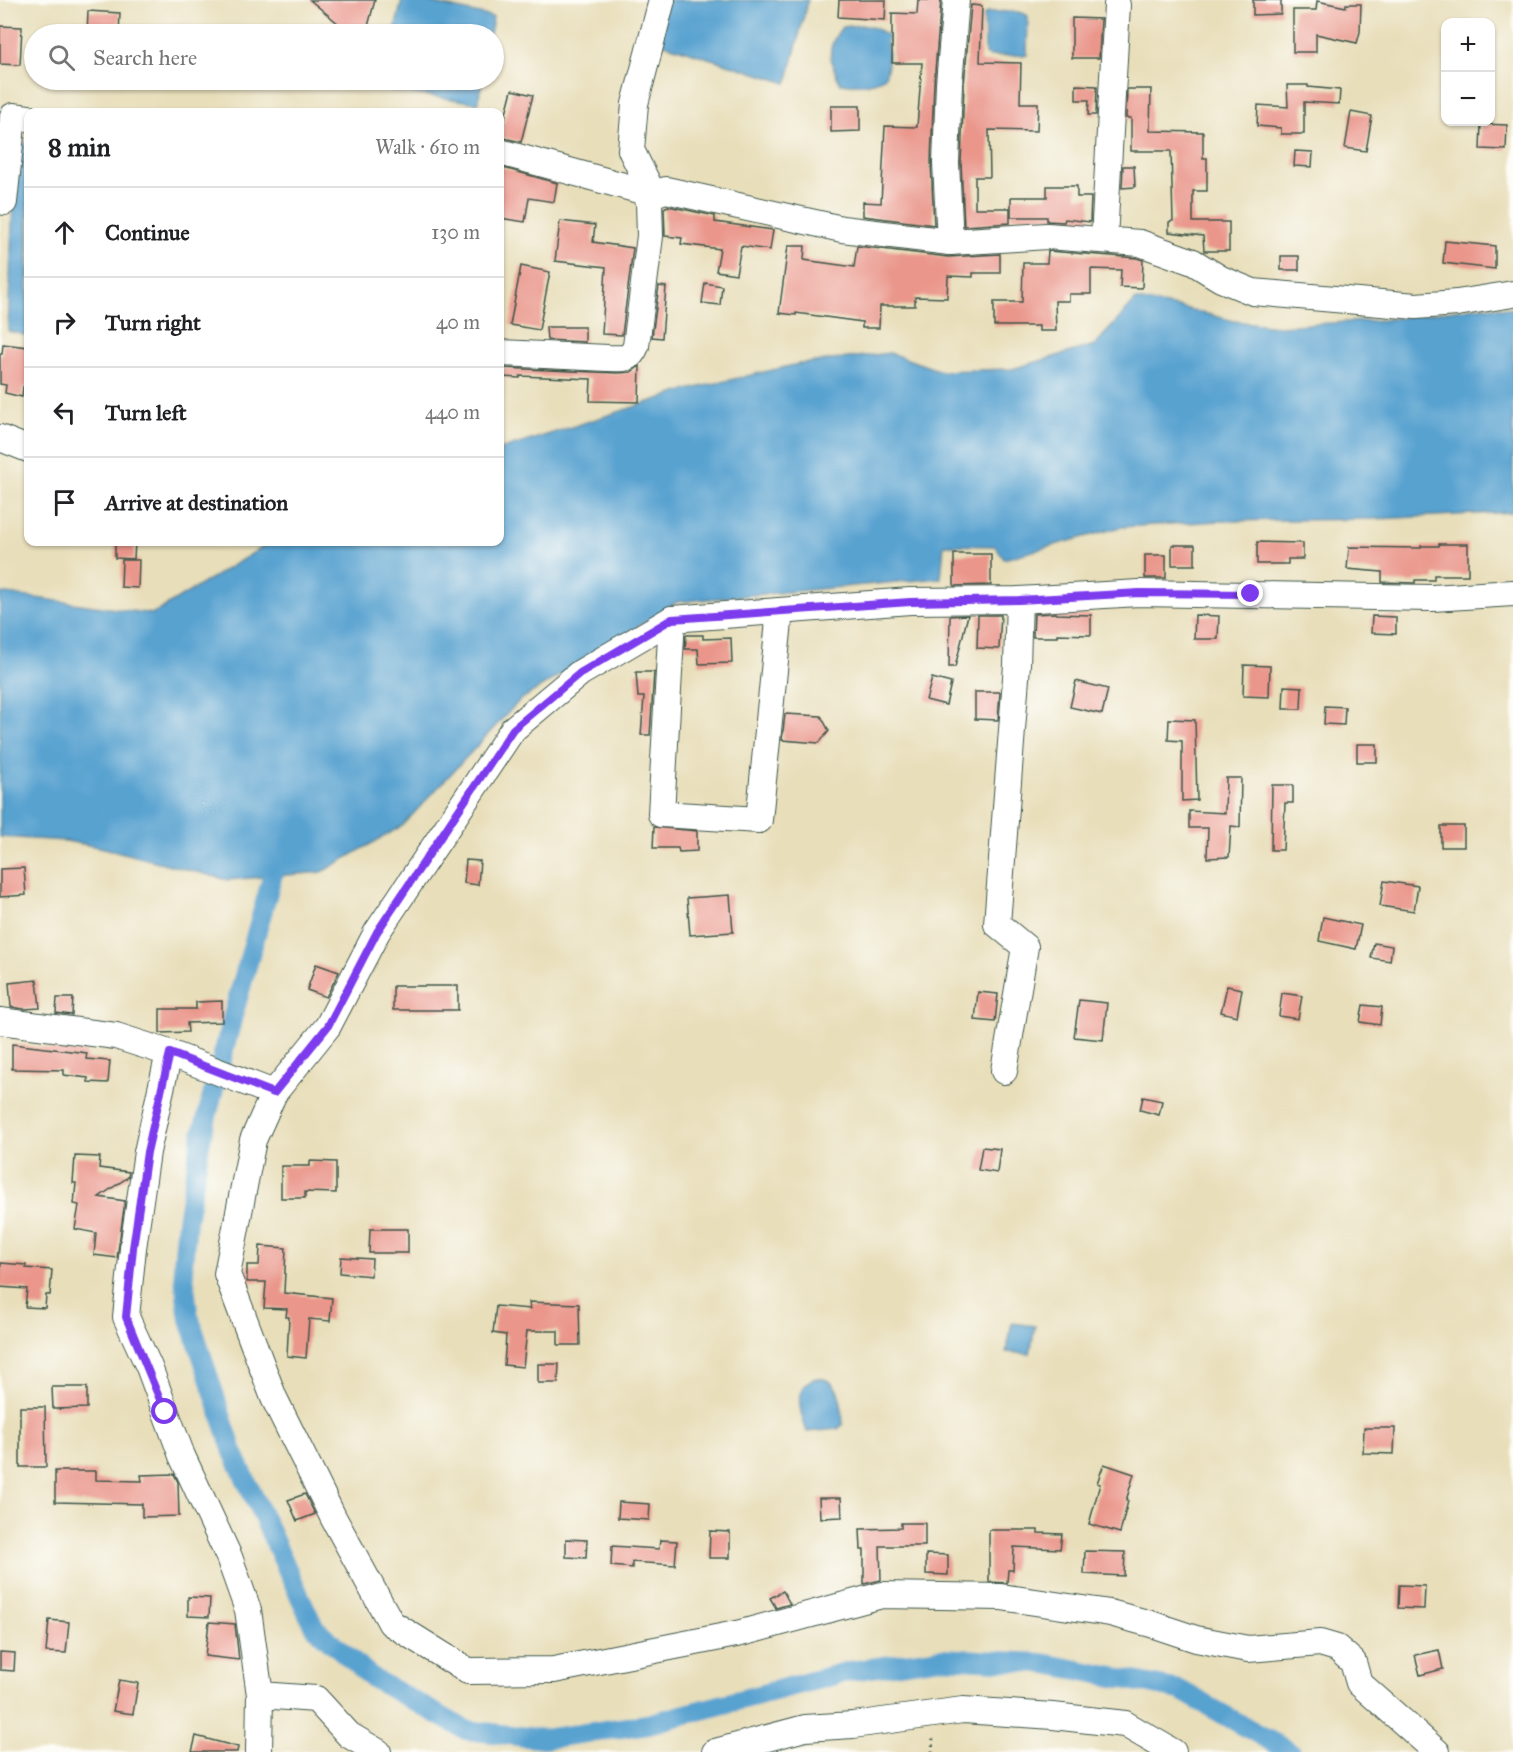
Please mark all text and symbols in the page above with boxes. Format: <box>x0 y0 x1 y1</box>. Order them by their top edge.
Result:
map controls <box>1441 18 1495 126</box>
button: + <box>1441 18 1495 72</box>
search box <box>24 24 504 90</box>
icon: search <box>45 41 78 74</box>
text: Search here <box>93 44 197 71</box>
button: − <box>1441 72 1495 126</box>
text: 8 min <box>48 131 111 163</box>
text: Walk · 610 m <box>375 135 480 159</box>
icon: ahead <box>48 216 81 249</box>
text: Continue <box>105 219 190 246</box>
text: 130 m <box>431 220 480 244</box>
icon: right <box>48 306 81 339</box>
text: Turn right <box>105 309 201 336</box>
text: 40 m <box>436 310 480 334</box>
icon: left <box>48 396 81 429</box>
text: Turn left <box>105 399 187 426</box>
text: 440 m <box>425 400 480 424</box>
icon: arrive <box>48 486 81 519</box>
text: Arrive at destination <box>105 489 288 516</box>
route end <box>1237 580 1263 606</box>
route start <box>151 1398 177 1424</box>

